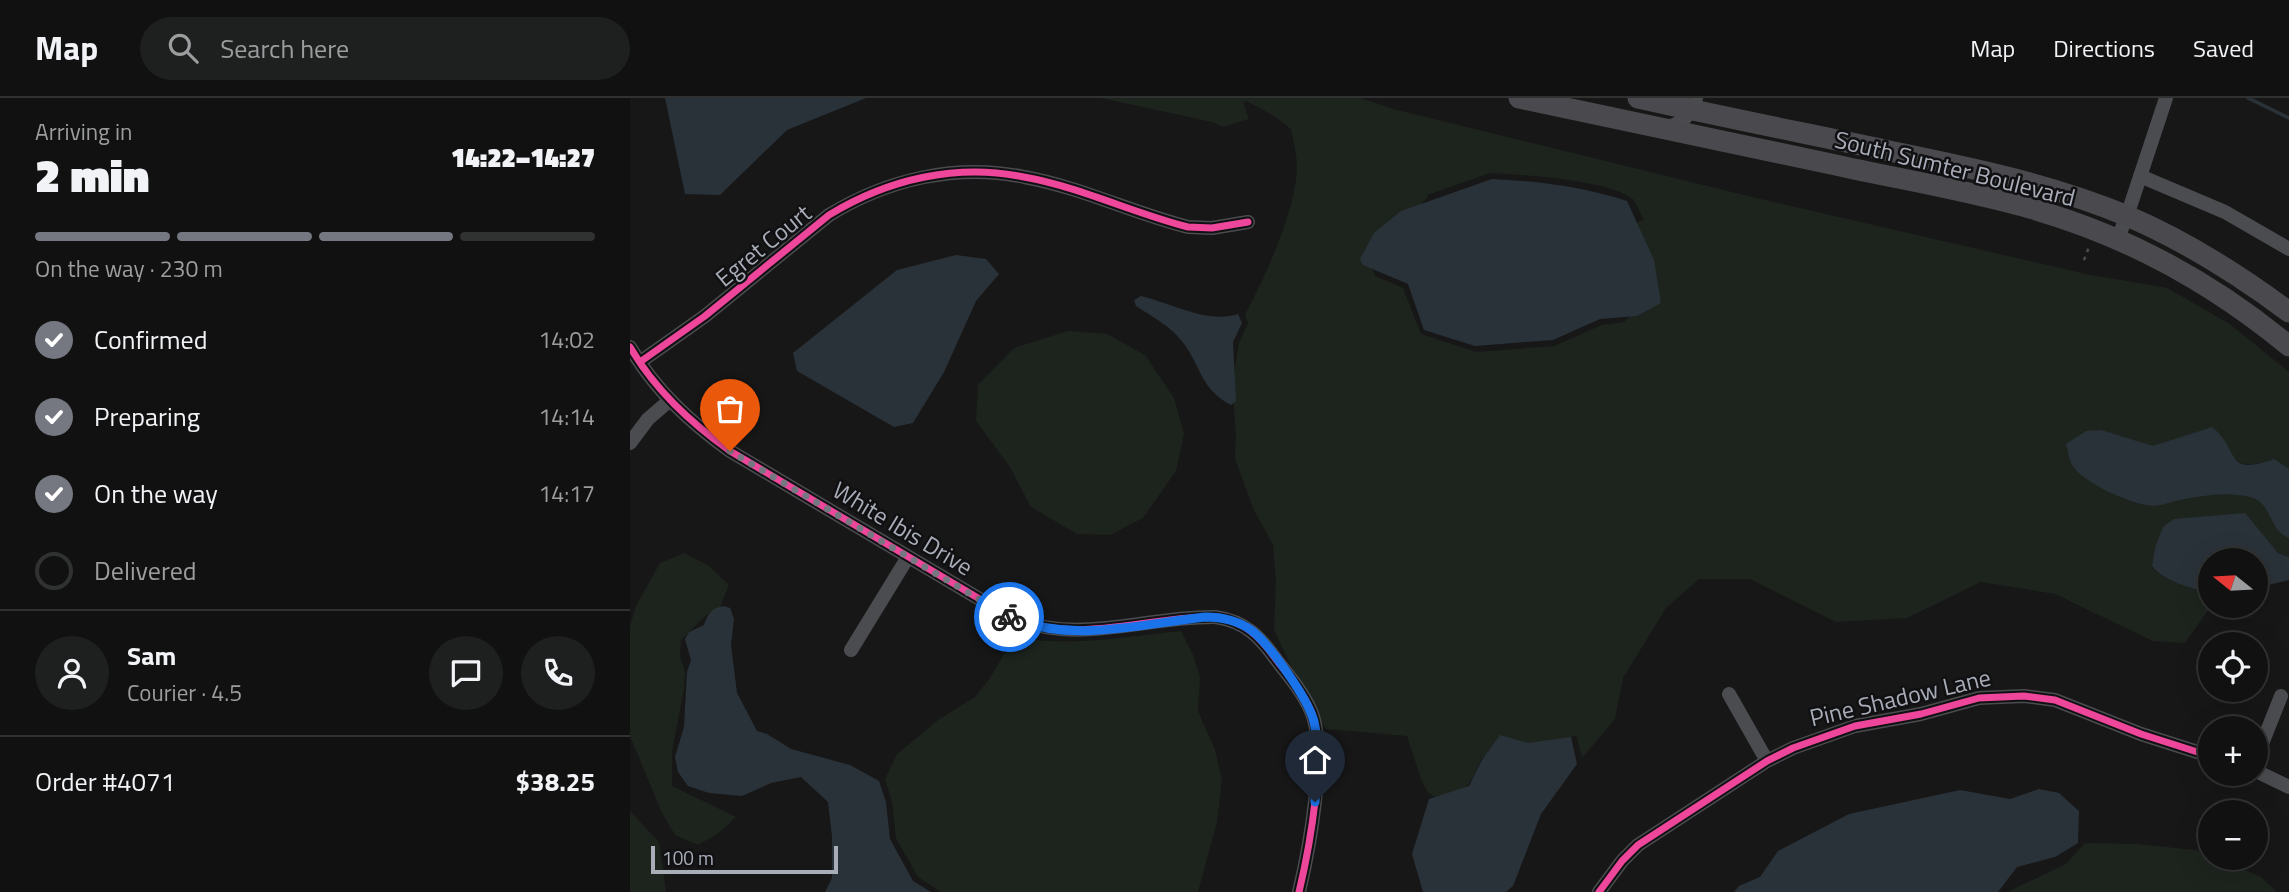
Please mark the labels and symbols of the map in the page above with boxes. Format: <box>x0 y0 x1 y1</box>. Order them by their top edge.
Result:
street label: South Sumter Boulevard <box>1831 121 2079 215</box>
street label: Egret Court <box>707 195 819 295</box>
pin <box>700 379 760 451</box>
street label: White Ibis Drive <box>826 472 980 584</box>
north arrow <box>2198 548 2268 618</box>
courier <box>974 582 1044 652</box>
street label: Pine Shadow Lane <box>1806 659 1994 735</box>
pin <box>1285 730 1345 802</box>
scale bar <box>651 843 838 875</box>

